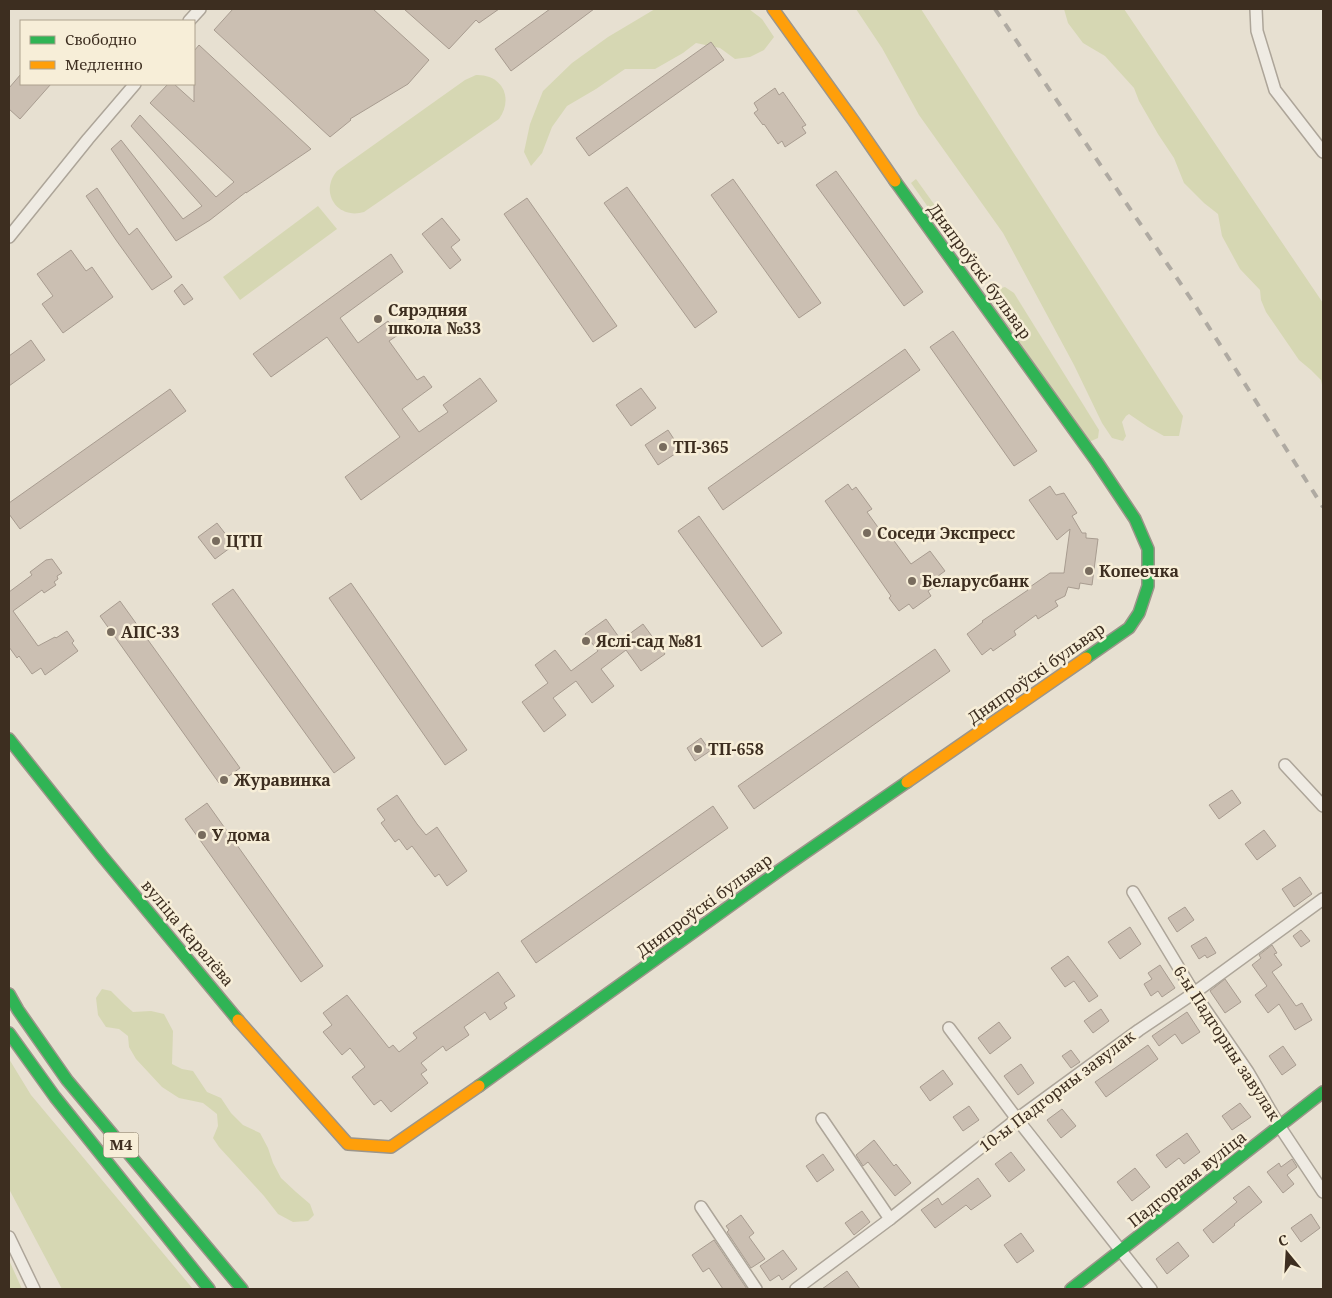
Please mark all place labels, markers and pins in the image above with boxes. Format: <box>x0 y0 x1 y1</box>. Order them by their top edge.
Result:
place label: Сярэдняя школа №33 <box>388 299 481 339</box>
marker: Сярэдняя школа №33 <box>372 313 384 325</box>
place label: ТП-365 <box>673 436 729 458</box>
marker: ТП-365 <box>657 441 669 453</box>
place label: Соседи Экспресс <box>877 522 1015 544</box>
marker: Соседи Экспресс <box>861 527 873 539</box>
place label: ЦТП <box>226 530 263 552</box>
marker: ЦТП <box>210 535 222 547</box>
place label: Копеечка <box>1099 560 1179 582</box>
marker: Копеечка <box>1083 565 1095 577</box>
place label: Беларусбанк <box>922 570 1029 592</box>
marker: Беларусбанк <box>906 575 918 587</box>
place label: АПС-33 <box>121 621 179 643</box>
marker: АПС-33 <box>105 626 117 638</box>
place label: Яслі-сад №81 <box>595 630 703 652</box>
marker: Яслі-сад №81 <box>580 635 592 647</box>
place label: ТП-658 <box>708 738 764 760</box>
marker: ТП-658 <box>692 743 704 755</box>
place label: Журавинка <box>234 769 331 791</box>
marker: Журавинка <box>218 774 230 786</box>
place label: У дома <box>212 824 270 846</box>
marker: У дома <box>196 829 208 841</box>

